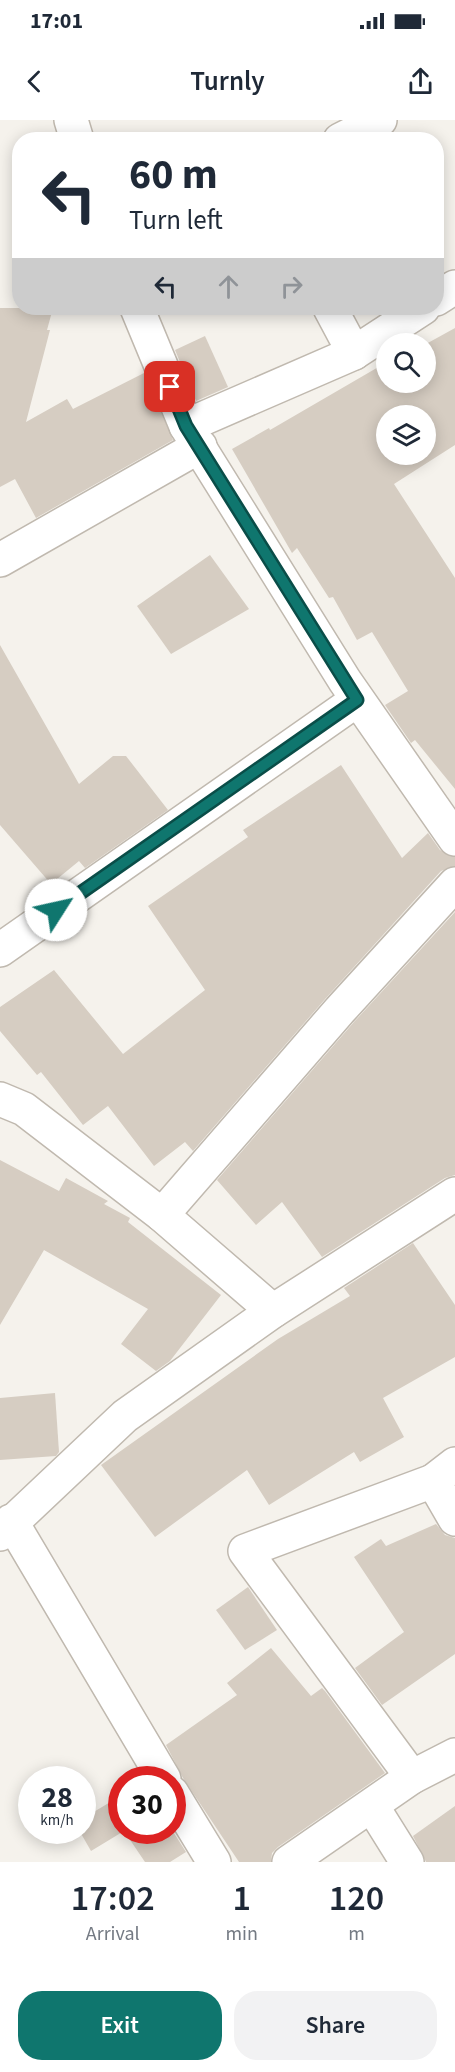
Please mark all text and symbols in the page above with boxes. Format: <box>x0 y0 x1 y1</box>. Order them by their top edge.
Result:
text: 17:01 <box>30 5 83 37</box>
text: Turnly <box>190 62 265 101</box>
icon: back <box>18 65 51 98</box>
icon: share <box>404 65 437 98</box>
text: 60 m <box>129 145 218 205</box>
icon: left <box>30 156 108 234</box>
text: Turn left <box>129 201 223 240</box>
icon: left <box>149 270 182 303</box>
icon: ahead <box>212 270 245 303</box>
icon: right <box>275 270 308 303</box>
map controls <box>376 333 436 465</box>
button: search <box>376 333 436 393</box>
pin <box>144 361 195 412</box>
icon: arrive <box>153 370 186 403</box>
button: layers <box>376 405 436 465</box>
position arrow <box>24 878 88 942</box>
speed limit sign: 30 <box>108 1766 186 1844</box>
text: 28 <box>41 1776 73 1819</box>
text: km/h <box>40 1810 74 1831</box>
text: 17:02 <box>71 1873 155 1924</box>
text: 1 <box>232 1873 251 1924</box>
text: 120 <box>329 1873 384 1924</box>
text: Arrival <box>86 1920 140 1948</box>
text: min <box>225 1920 258 1948</box>
text: m <box>348 1920 365 1948</box>
button: Exit <box>18 1991 222 2060</box>
button: Share <box>234 1991 437 2060</box>

